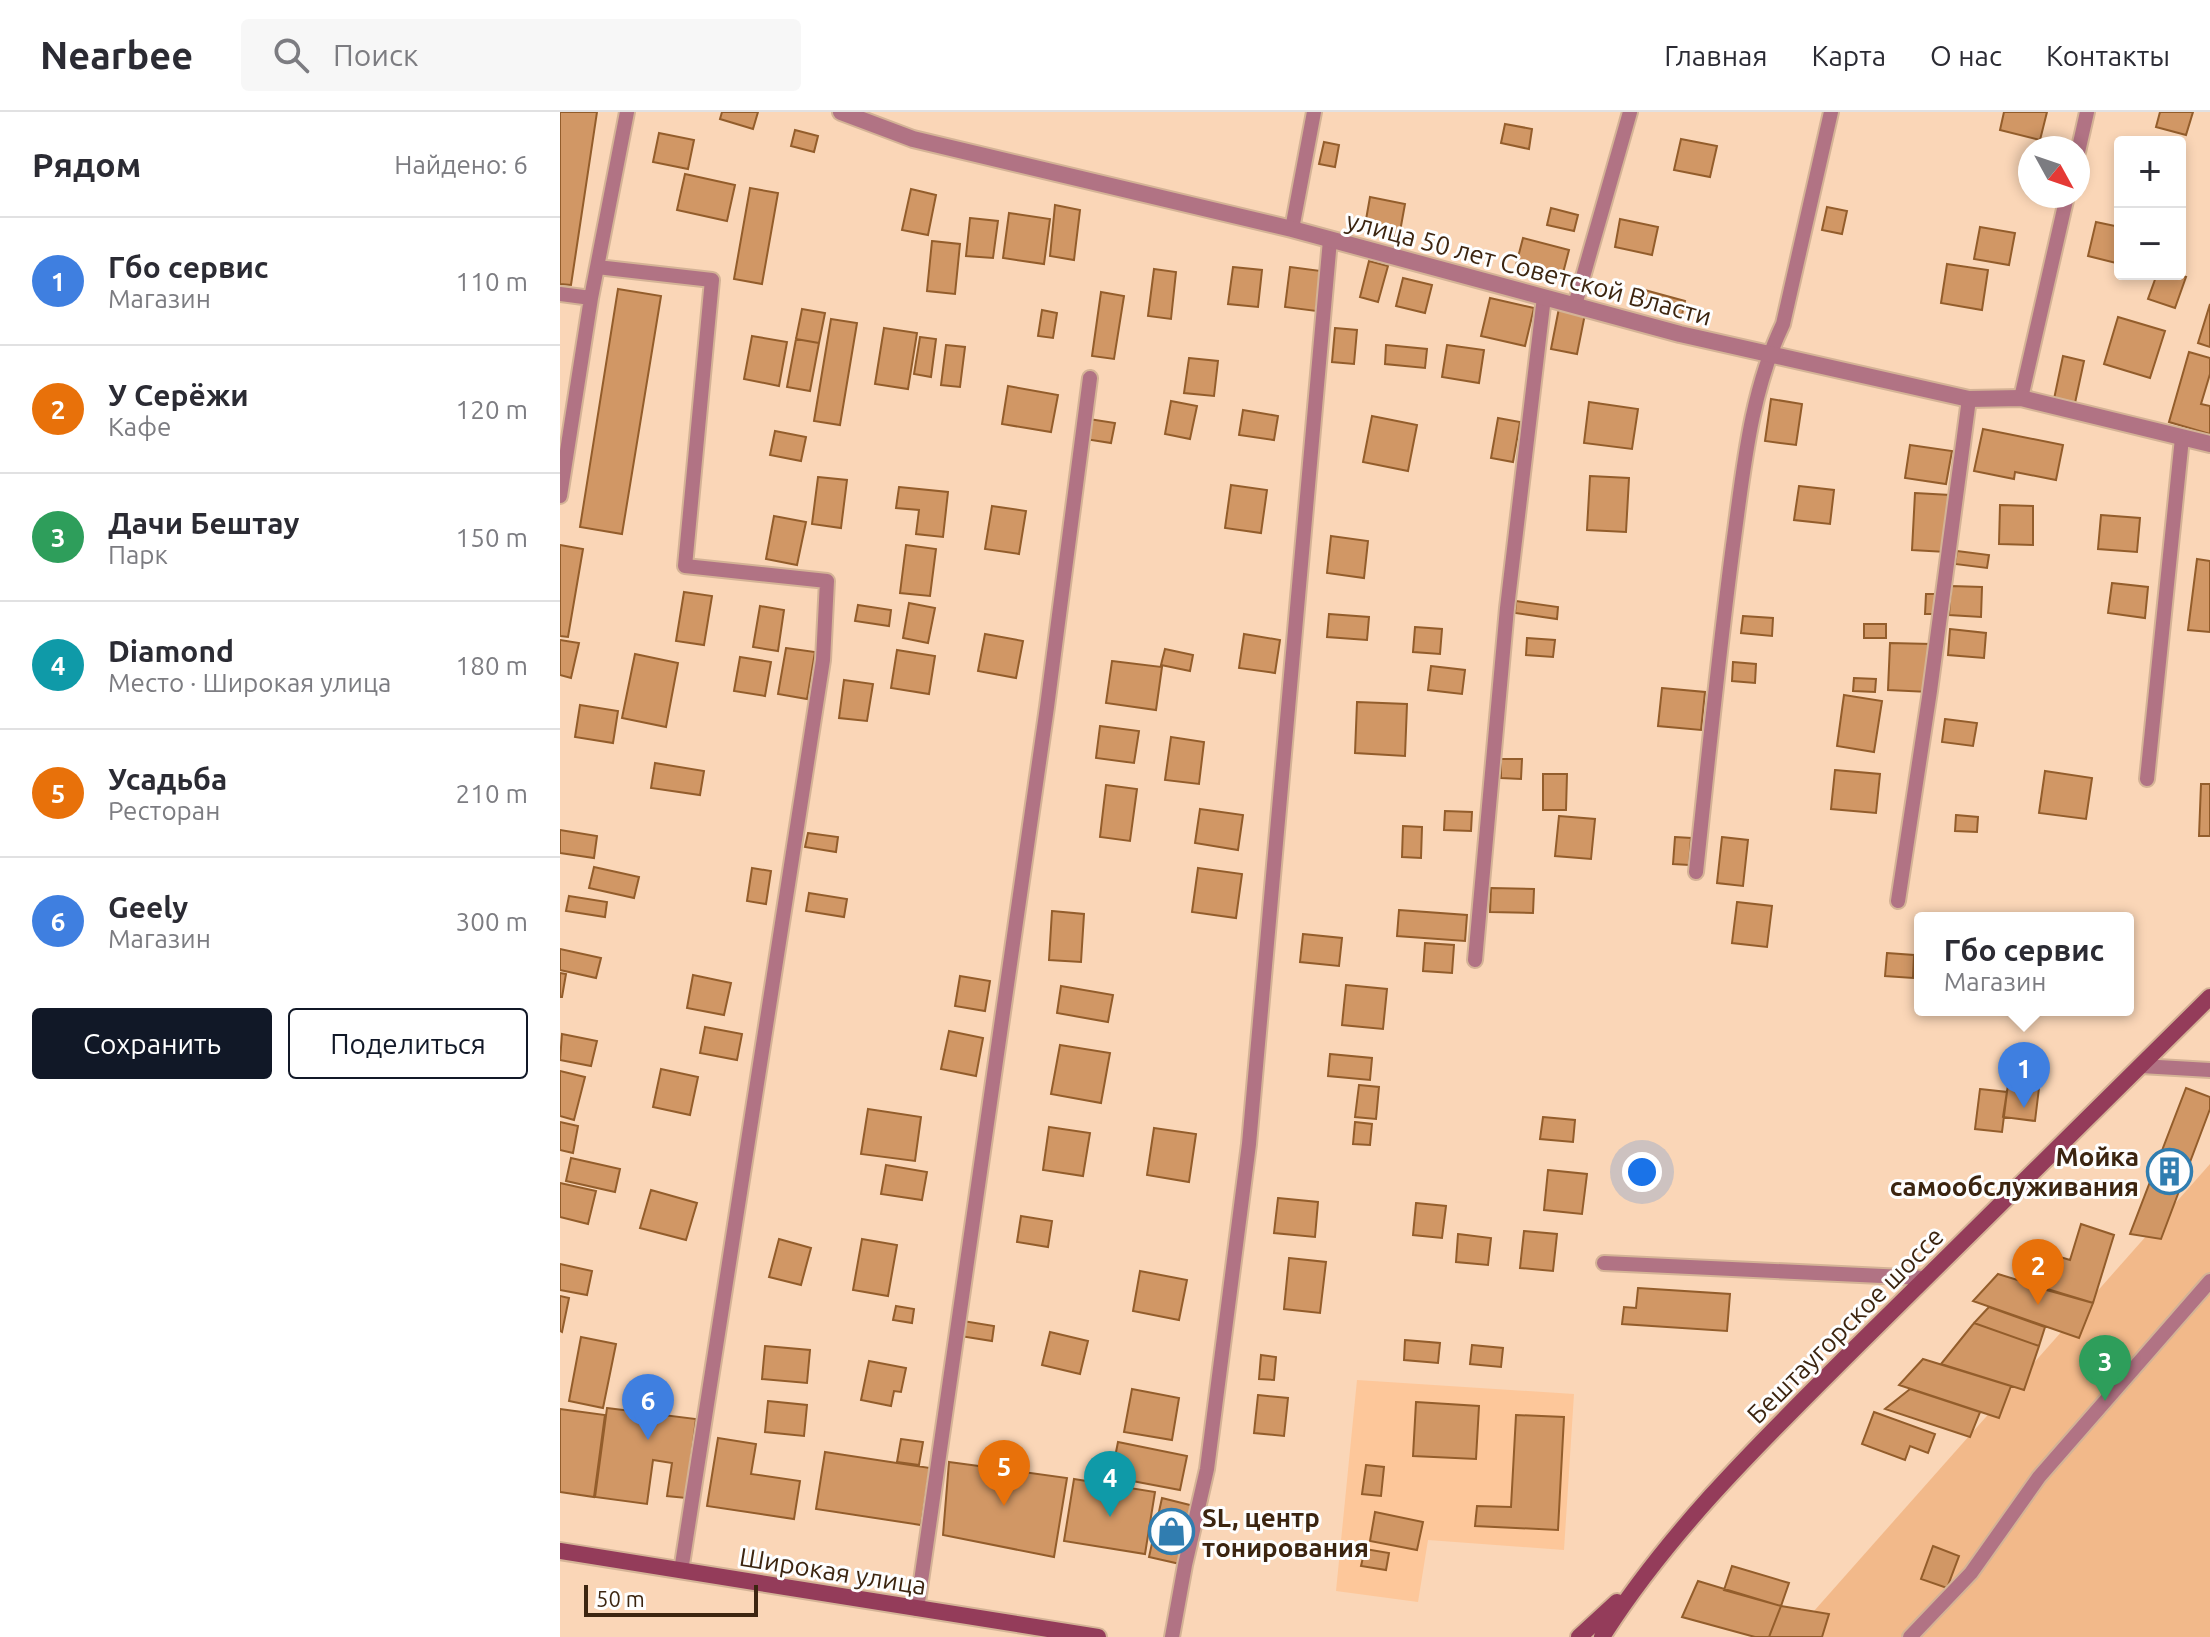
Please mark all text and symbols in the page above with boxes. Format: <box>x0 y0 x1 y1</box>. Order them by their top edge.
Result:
search box <box>241 19 801 91</box>
icon: search <box>269 33 313 77</box>
text: Nearbee <box>40 34 193 76</box>
text: Поиск <box>333 38 418 72</box>
text: Главная <box>1664 40 1767 71</box>
text: Карта <box>1811 40 1886 71</box>
text: О нас <box>1930 40 2002 71</box>
text: Контакты <box>2046 40 2170 71</box>
north arrow <box>2018 136 2090 208</box>
map controls <box>2114 136 2186 280</box>
button: + <box>2114 136 2186 208</box>
text: Рядом <box>32 145 141 183</box>
text: Найдено: 6 <box>394 150 528 179</box>
street label: улица 50 лет Советской Власти <box>1343 205 1715 331</box>
button: − <box>2114 208 2186 280</box>
text: Гбо cервис <box>108 250 269 284</box>
text: 1 <box>51 267 65 296</box>
text: 110 m <box>456 267 528 296</box>
text: Магазин <box>108 284 211 313</box>
text: У Серёжи <box>108 378 249 412</box>
text: 2 <box>51 395 65 424</box>
text: 120 m <box>456 395 528 424</box>
text: Кафе <box>108 412 171 441</box>
text: Дачи Бештау <box>108 506 300 540</box>
text: 3 <box>51 523 65 552</box>
text: 150 m <box>456 523 528 552</box>
text: Парк <box>108 540 168 569</box>
text: Diamond <box>108 634 234 668</box>
text: 4 <box>51 651 65 680</box>
text: 180 m <box>456 651 528 680</box>
text: Место · Широкая улица <box>108 668 391 697</box>
text: Усадьба <box>108 762 227 796</box>
text: 5 <box>51 779 65 808</box>
text: 210 m <box>456 779 528 808</box>
text: Ресторан <box>108 796 220 825</box>
text: Geely <box>108 890 188 924</box>
text: 6 <box>51 907 65 936</box>
text: 300 m <box>456 907 528 936</box>
popup <box>1914 912 2134 1016</box>
text: Магазин <box>108 924 211 953</box>
text: Гбо cервис <box>1944 933 2104 967</box>
text: Магазин <box>1944 967 2047 996</box>
button: Сохранить <box>32 1008 272 1079</box>
button: Поделиться <box>288 1008 528 1079</box>
pin: 1 <box>1998 1042 2050 1108</box>
place label: Мойка самообслуживания <box>1890 1142 2139 1201</box>
building icon: Мойка самообслуживания <box>2146 1147 2194 1195</box>
your location <box>1622 1152 1662 1192</box>
street label: Бештаугорское шоссе <box>1741 1221 1949 1429</box>
pin: 2 <box>2012 1239 2064 1305</box>
pin: 3 <box>2079 1335 2131 1401</box>
pin: 6 <box>622 1374 674 1440</box>
pin: 5 <box>978 1440 1030 1506</box>
pin: 4 <box>1084 1451 1136 1517</box>
place label: SL, центр тонирования <box>1202 1503 1369 1562</box>
shop icon: SL, центр тонирования <box>1147 1508 1195 1556</box>
street label: Широкая улица <box>737 1542 929 1600</box>
scale bar <box>584 1581 758 1617</box>
text: 50 m <box>596 1586 645 1611</box>

